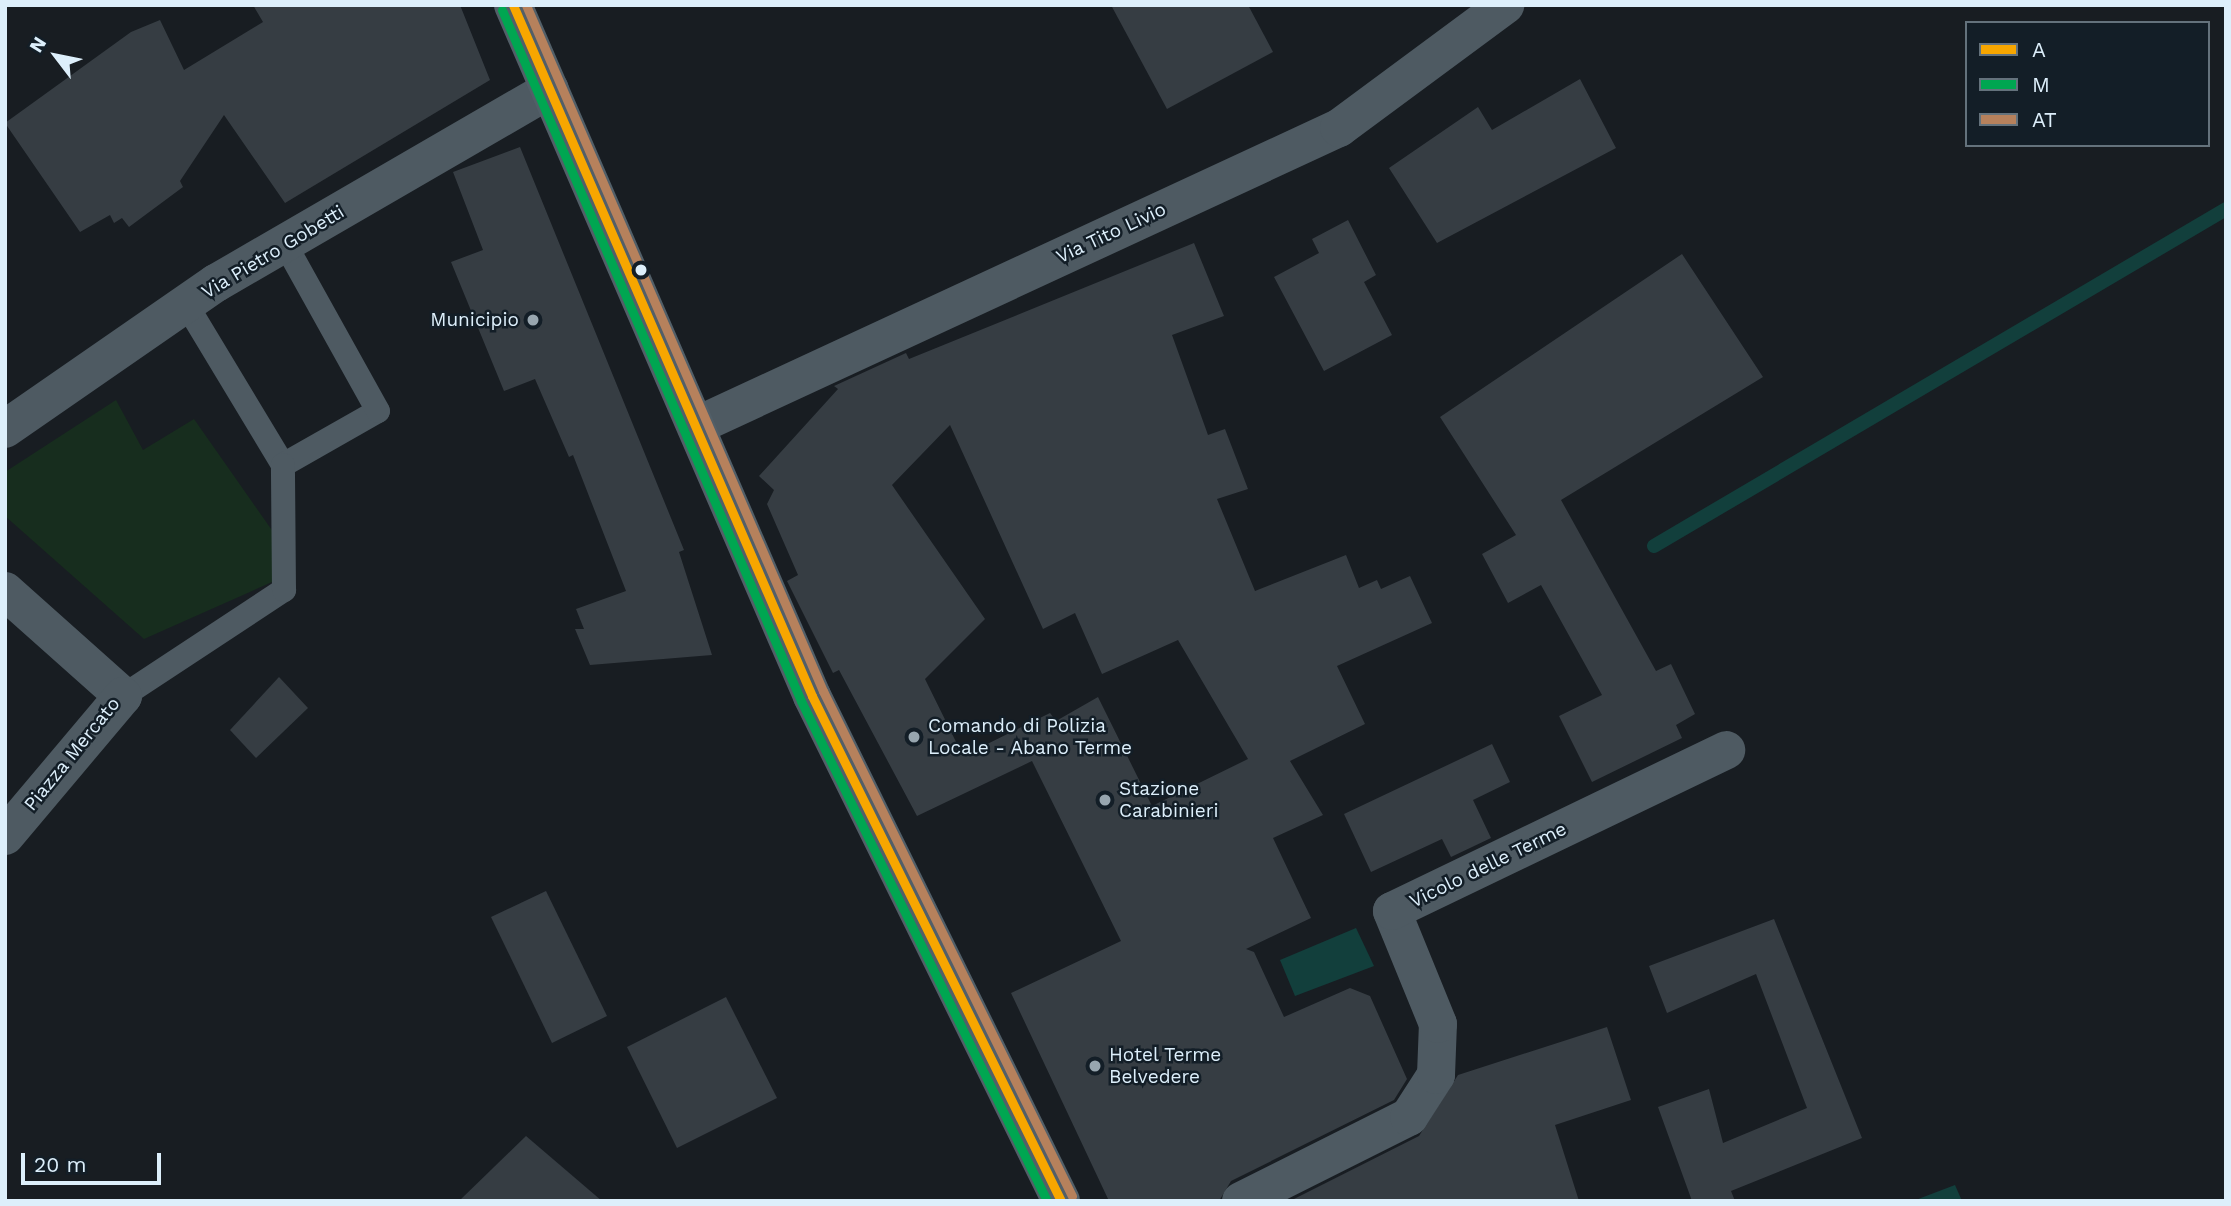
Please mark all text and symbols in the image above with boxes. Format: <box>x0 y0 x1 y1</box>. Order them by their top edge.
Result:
north arrow <box>21 21 91 91</box>
legend <box>1965 21 2210 147</box>
text: N <box>24 33 51 57</box>
text: A <box>2032 37 2046 62</box>
text: M <box>2032 72 2050 97</box>
text: AT <box>2032 107 2057 132</box>
street label: Via Tito Livio <box>1052 197 1170 269</box>
street label: Via Pietro Gobetti <box>197 200 349 304</box>
unlabelled marker <box>634 263 648 277</box>
place label: Municipio <box>430 309 519 331</box>
marker: Municipio <box>525 312 541 328</box>
street label: Piazza Mercato <box>19 693 125 815</box>
place label: Comando di Polizia Locale - Abano Terme <box>928 715 1133 759</box>
marker: Comando di Polizia Locale - Abano Terme <box>906 729 922 745</box>
place label: Stazione Carabinieri <box>1119 778 1219 822</box>
marker: Stazione Carabinieri <box>1097 792 1113 808</box>
street label: Vicolo delle Terme <box>1406 817 1570 913</box>
place label: Hotel Terme Belvedere <box>1109 1044 1222 1088</box>
marker: Hotel Terme Belvedere <box>1087 1058 1103 1074</box>
scale bar <box>24 1140 164 1184</box>
text: 20 m <box>34 1152 86 1177</box>

